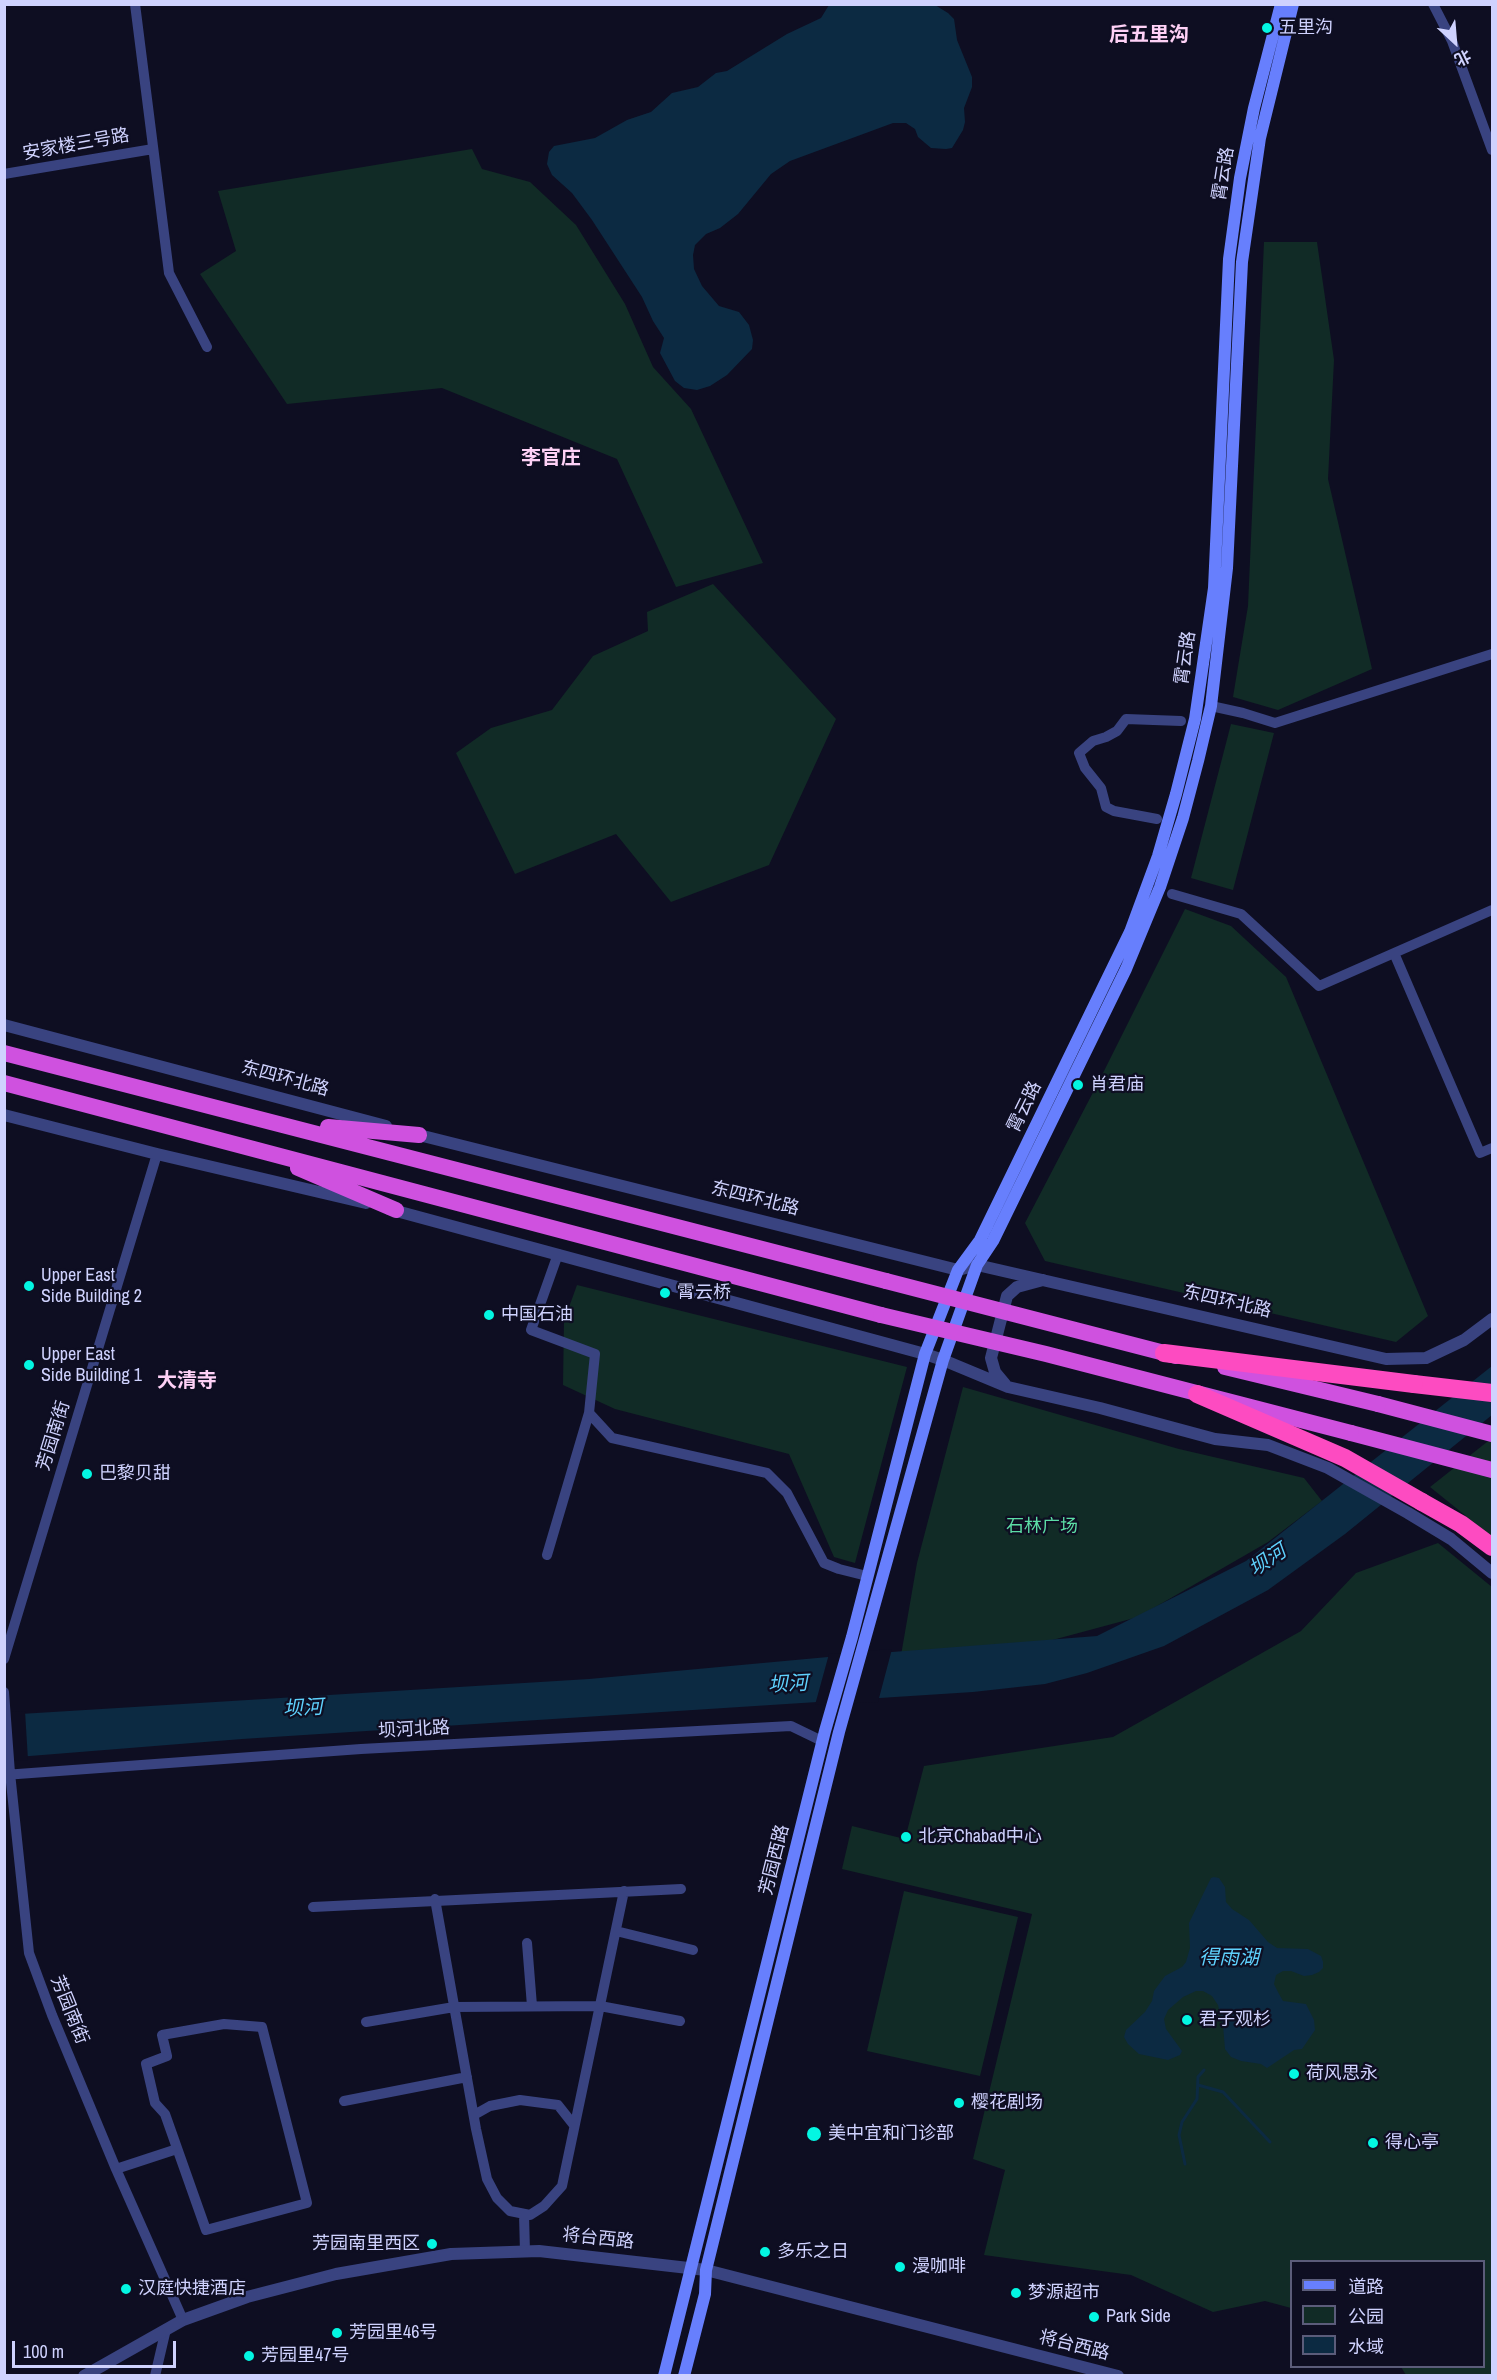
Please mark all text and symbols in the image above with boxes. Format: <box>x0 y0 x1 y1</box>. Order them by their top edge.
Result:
north arrow <box>1425 12 1485 72</box>
place label: 五里沟 <box>1279 17 1333 39</box>
marker: 五里沟 <box>1260 21 1274 35</box>
district label: 后五里沟 <box>1109 24 1189 48</box>
text: 北 <box>1451 45 1475 72</box>
street label: 安家楼三号路 <box>21 125 131 165</box>
street label: 霄云路 <box>1209 146 1239 202</box>
district label: 李官庄 <box>521 447 581 471</box>
street label: 霄云路 <box>1172 630 1200 686</box>
street label: 东四环北路 <box>239 1057 331 1101</box>
place label: 肖君庙 <box>1090 1074 1144 1096</box>
street label: 霄云路 <box>1003 1078 1047 1136</box>
marker: 肖君庙 <box>1071 1078 1085 1092</box>
street label: 东四环北路 <box>709 1178 801 1220</box>
place label: Upper East Side Building 2 <box>41 1265 142 1308</box>
marker: Upper East Side Building 2 <box>22 1279 36 1293</box>
street label: 东四环北路 <box>1181 1281 1273 1323</box>
place label: 霄云桥 <box>677 1282 731 1304</box>
marker: 霄云桥 <box>658 1286 672 1300</box>
place label: 中国石油 <box>501 1304 573 1326</box>
marker: 中国石油 <box>482 1308 496 1322</box>
place label: Upper East Side Building 1 <box>41 1344 142 1386</box>
marker: Upper East Side Building 1 <box>22 1358 36 1372</box>
district label: 大清寺 <box>157 1370 217 1394</box>
street label: 芳园南街 <box>33 1398 75 1474</box>
place label: 巴黎贝甜 <box>99 1463 171 1485</box>
marker: 巴黎贝甜 <box>80 1467 94 1481</box>
park label: 石林广场 <box>1006 1516 1078 1538</box>
water label: 坝河 <box>1245 1540 1291 1582</box>
water label: 坝河 <box>767 1672 809 1698</box>
water label: 坝河 <box>282 1696 324 1722</box>
street label: 坝河北路 <box>377 1717 451 1743</box>
street label: 芳园西路 <box>756 1822 794 1898</box>
place label: 北京Chabad中心 <box>918 1826 1042 1848</box>
marker: 北京Chabad中心 <box>899 1830 913 1844</box>
water label: 得雨湖 <box>1199 1947 1259 1971</box>
street label: 芳园南街 <box>46 1973 92 2047</box>
place label: 君子观杉 <box>1199 2009 1271 2031</box>
marker: 君子观杉 <box>1180 2013 1194 2027</box>
place label: 荷风思永 <box>1306 2063 1378 2085</box>
marker: 荷风思永 <box>1287 2067 1301 2081</box>
place label: 樱花剧场 <box>971 2092 1043 2114</box>
marker: 樱花剧场 <box>952 2096 966 2110</box>
place label: 美中宜和门诊部 <box>828 2123 954 2145</box>
marker: 美中宜和门诊部 <box>805 2125 823 2143</box>
place label: 得心亭 <box>1385 2132 1439 2154</box>
marker: 得心亭 <box>1366 2136 1380 2150</box>
street label: 将台西路 <box>561 2224 635 2254</box>
place label: 芳园南里西区 <box>312 2233 420 2255</box>
marker: 芳园南里西区 <box>425 2237 439 2251</box>
place label: 多乐之日 <box>777 2241 849 2263</box>
marker: 多乐之日 <box>758 2245 772 2259</box>
place label: 漫咖啡 <box>912 2256 966 2278</box>
marker: 漫咖啡 <box>893 2260 907 2274</box>
legend <box>1290 2260 1485 2368</box>
text: 道路 <box>1348 2274 1384 2299</box>
place label: 汉庭快捷酒店 <box>138 2278 246 2300</box>
marker: 汉庭快捷酒店 <box>119 2282 133 2296</box>
place label: 梦源超市 <box>1028 2282 1100 2304</box>
marker: 梦源超市 <box>1009 2286 1023 2300</box>
text: 公园 <box>1348 2304 1384 2329</box>
place label: Park Side <box>1106 2306 1171 2328</box>
marker: Park Side <box>1087 2310 1101 2324</box>
place label: 芳园里46号 <box>349 2322 437 2344</box>
marker: 芳园里46号 <box>330 2326 344 2340</box>
street label: 将台西路 <box>1036 2327 1112 2365</box>
scale bar <box>15 2329 178 2367</box>
text: 水域 <box>1348 2334 1384 2359</box>
text: 100 m <box>23 2339 64 2364</box>
place label: 芳园里47号 <box>261 2345 349 2367</box>
marker: 芳园里47号 <box>242 2349 256 2363</box>

